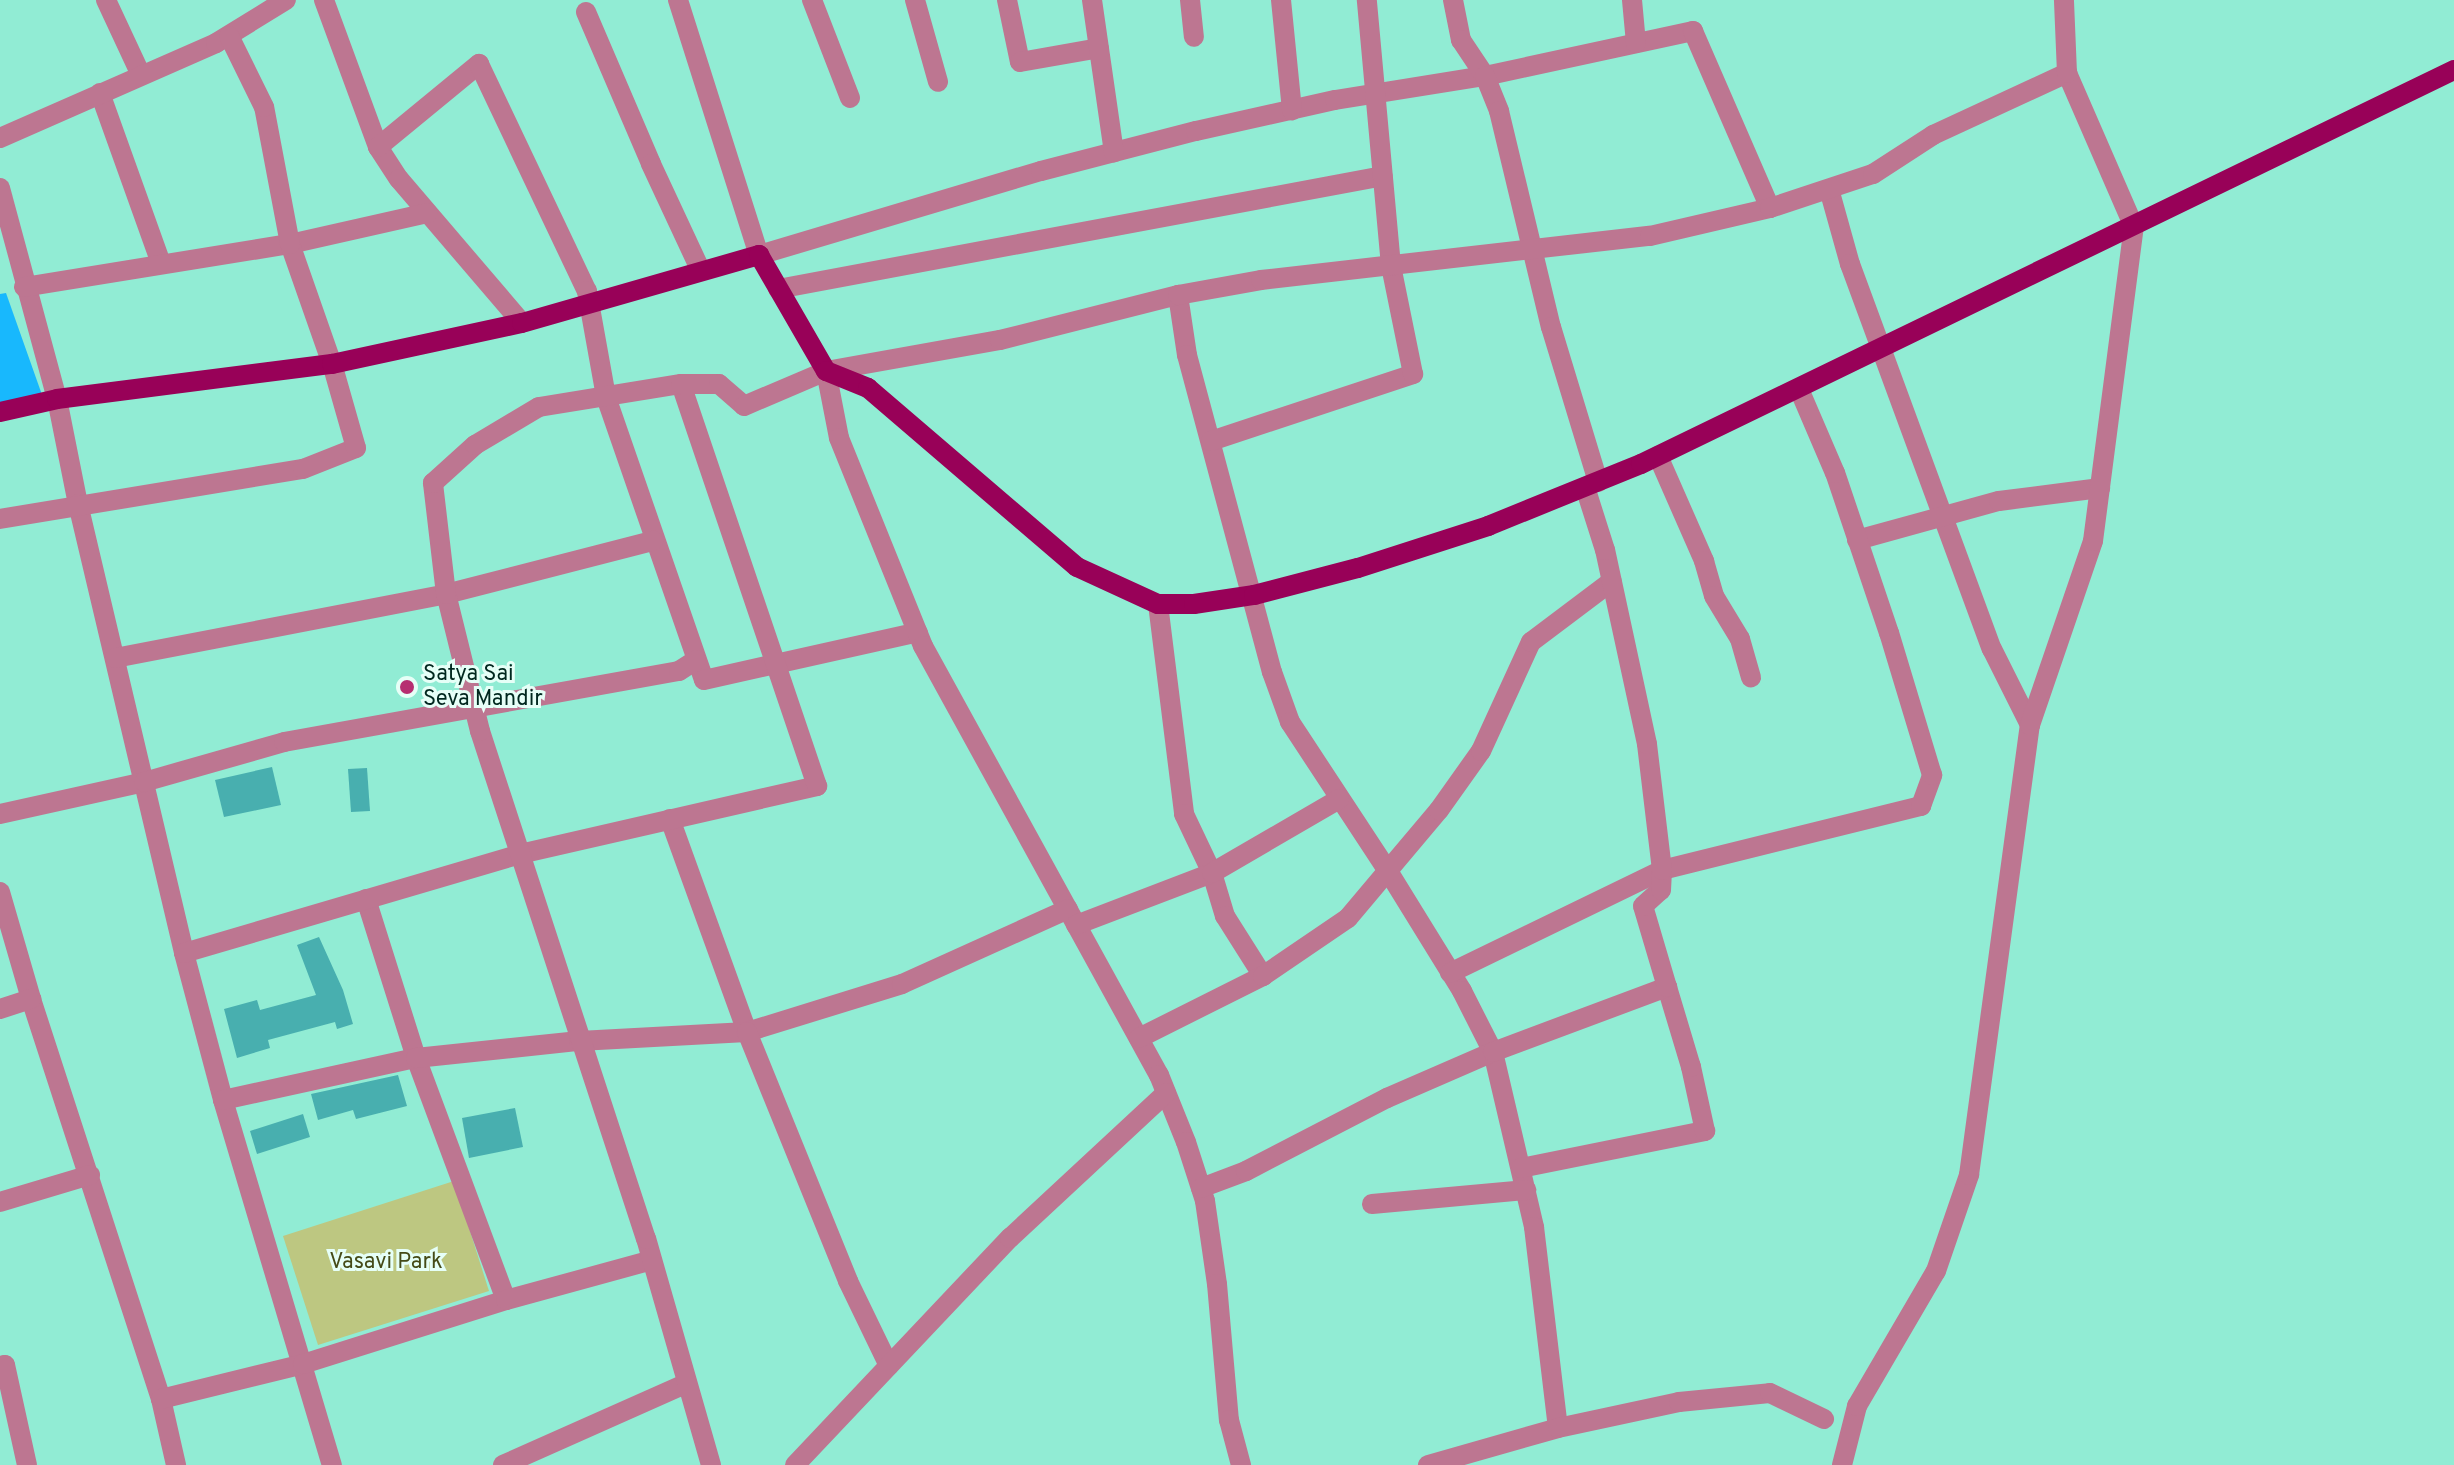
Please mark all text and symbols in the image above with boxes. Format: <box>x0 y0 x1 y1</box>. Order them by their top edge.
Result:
place label: Satya Sai Seva Mandir <box>423 661 543 712</box>
marker: Satya Sai Seva Mandir <box>398 678 416 696</box>
park label: Vasavi Park <box>329 1250 443 1276</box>

